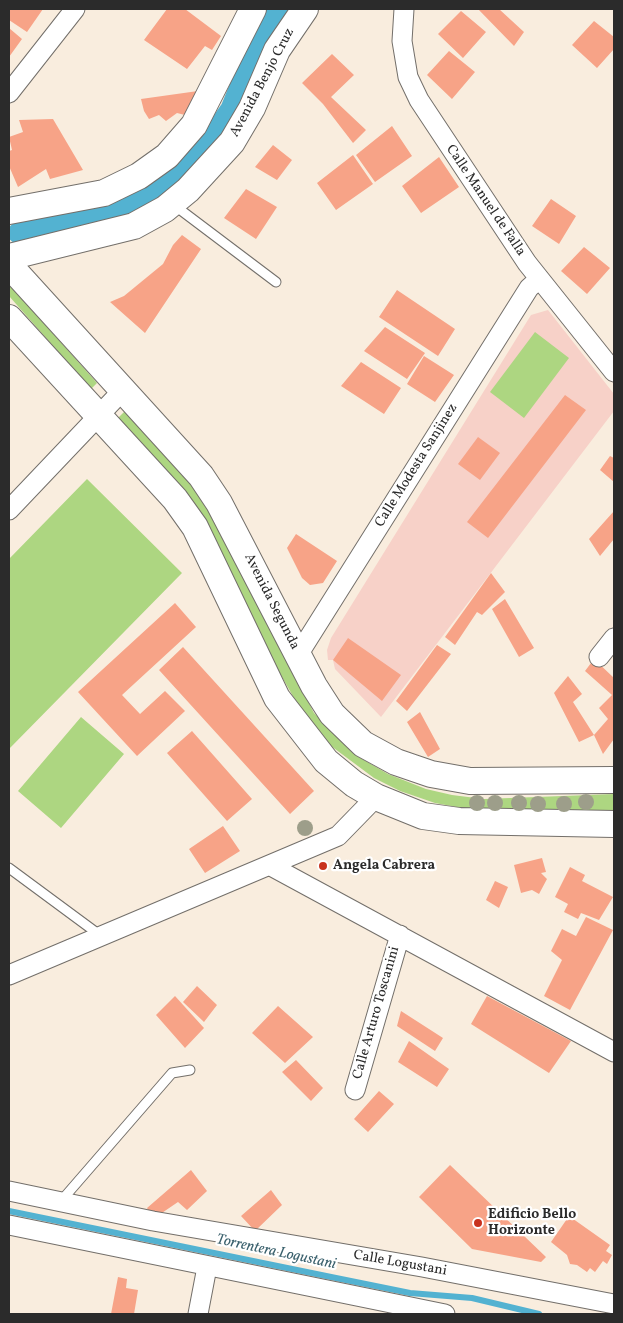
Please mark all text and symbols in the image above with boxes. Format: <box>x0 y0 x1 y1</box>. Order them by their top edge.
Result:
street label: Avenida Benjo Cruz <box>227 26 299 140</box>
street label: Calle Manuel de Falla <box>442 142 528 260</box>
street label: Calle Modesta Sanjinez <box>372 401 462 531</box>
street label: Avenida Segunda <box>240 551 302 653</box>
place label: Angela Cabrera <box>333 858 435 874</box>
marker: Angela Cabrera <box>317 860 329 872</box>
street label: Calle Arturo Toscanini <box>350 945 404 1081</box>
place label: Edificio Bello Horizonte <box>488 1207 576 1240</box>
marker: Edificio Bello Horizonte <box>472 1217 484 1229</box>
water label: Torrentera Logustani <box>215 1232 337 1274</box>
street label: Calle Logustani <box>352 1248 448 1280</box>

